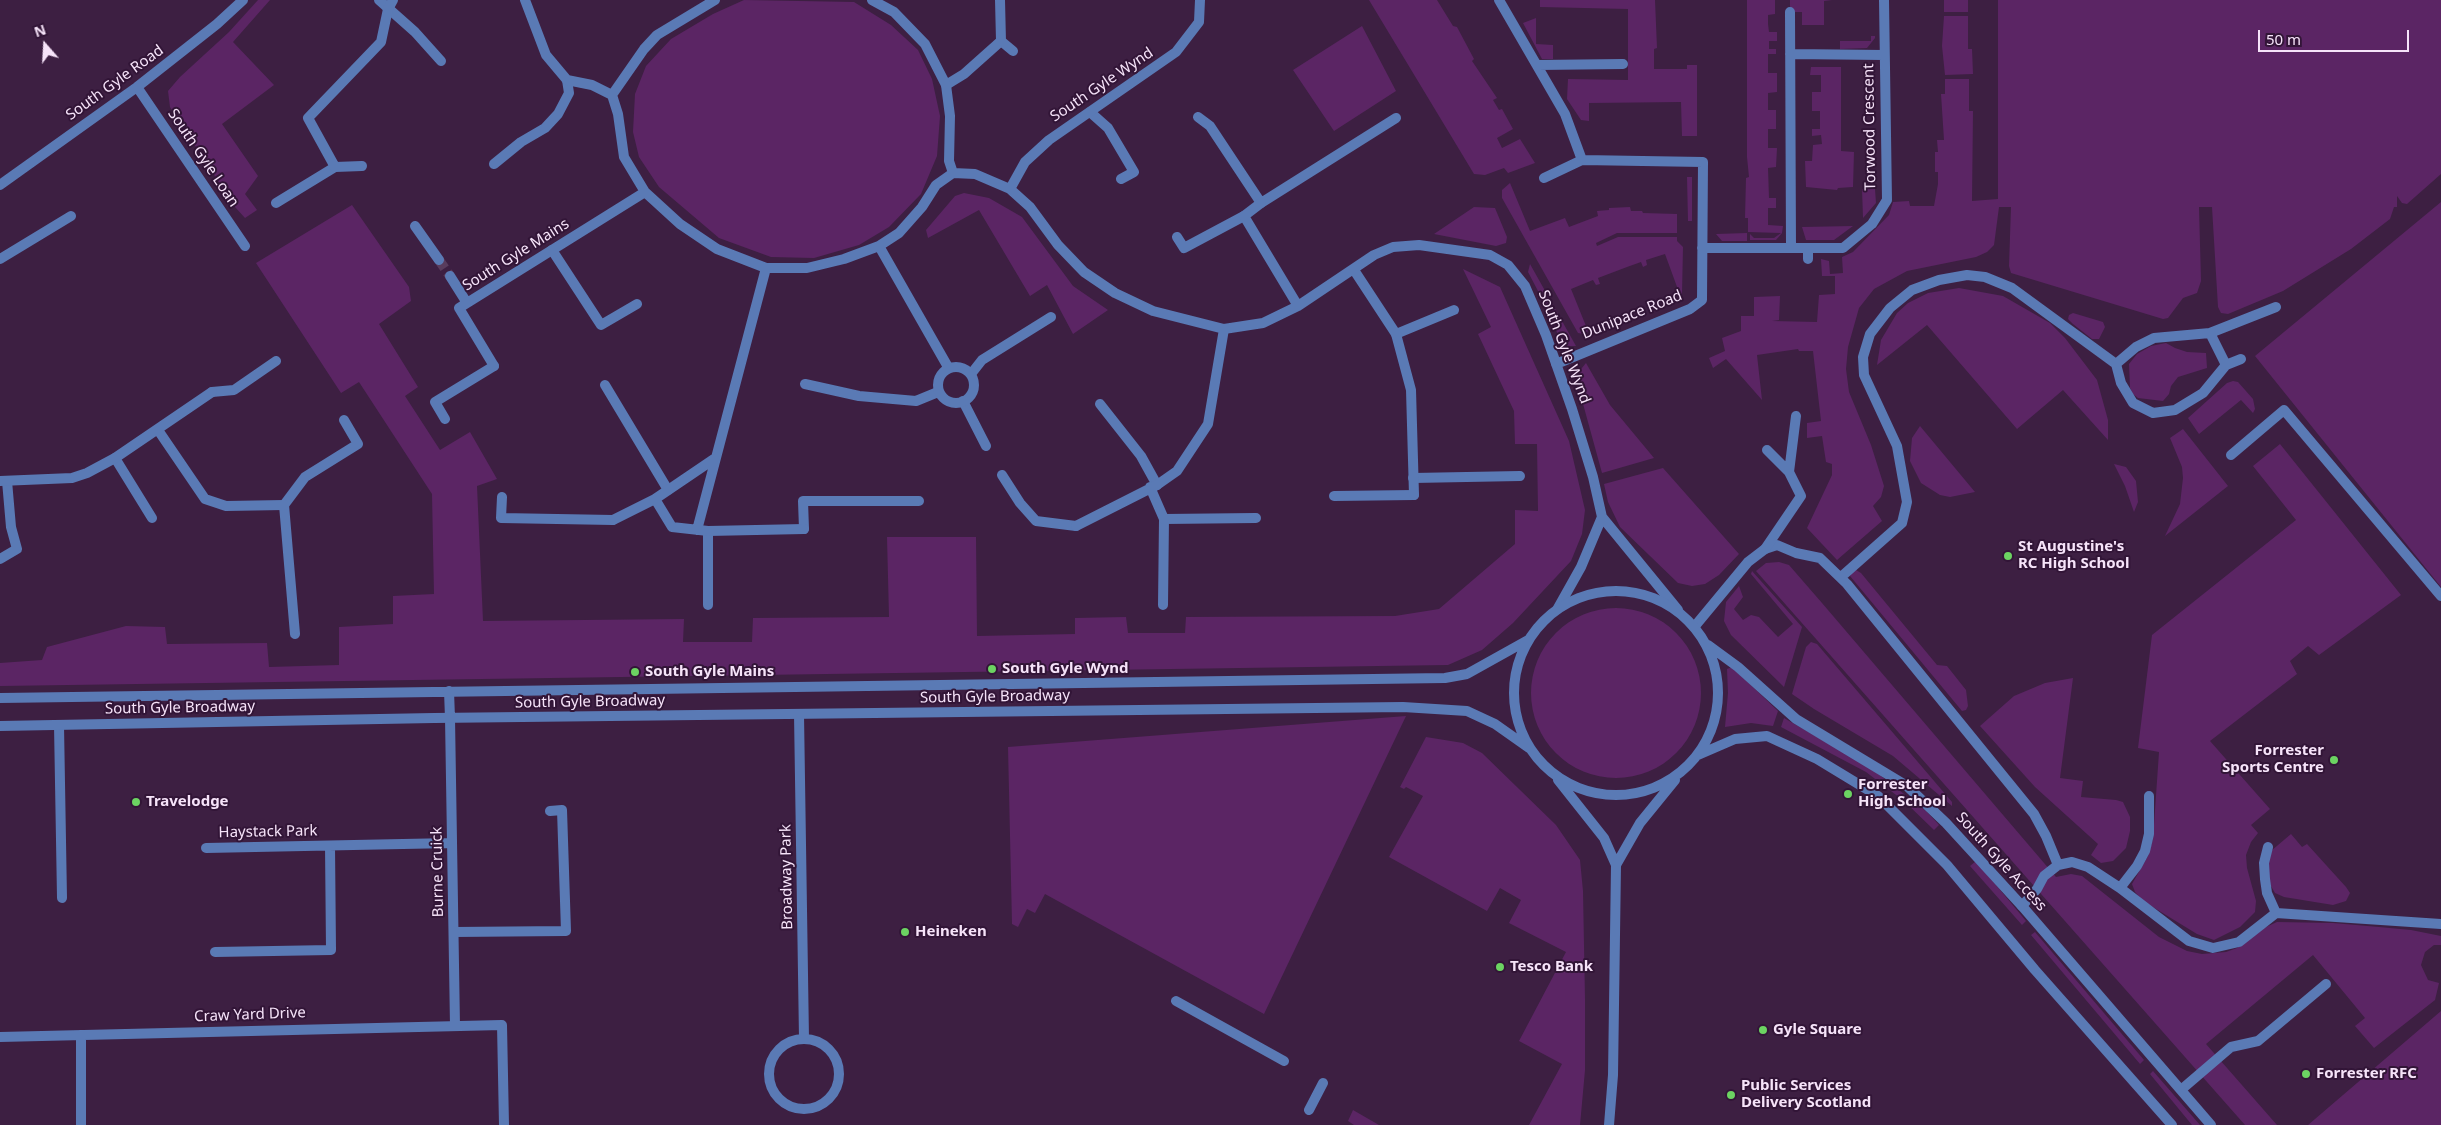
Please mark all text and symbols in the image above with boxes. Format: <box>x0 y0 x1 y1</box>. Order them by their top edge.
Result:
north arrow <box>20 20 70 70</box>
text: N <box>31 20 48 41</box>
scale bar <box>2261 20 2412 52</box>
text: 50 m <box>2266 29 2301 49</box>
street label: South Gyle Road <box>63 42 167 124</box>
street label: South Gyle Wynd <box>1047 44 1157 126</box>
street label: Torwood Crescent <box>1860 63 1880 191</box>
street label: South Gyle Loan <box>164 105 242 211</box>
street label: South Gyle Mains <box>459 215 573 295</box>
street label: Dunipace Road <box>1579 287 1685 343</box>
street label: South Gyle Wynd <box>1534 288 1594 406</box>
place label: St Augustine's RC High School <box>2018 538 2129 573</box>
marker: St Augustine's RC High School <box>2002 550 2014 562</box>
place label: South Gyle Wynd <box>1002 660 1129 678</box>
place label: South Gyle Mains <box>645 663 774 681</box>
marker: South Gyle Wynd <box>986 663 998 675</box>
marker: South Gyle Mains <box>629 666 641 678</box>
street label: South Gyle Broadway <box>920 687 1070 707</box>
street label: South Gyle Broadway <box>515 692 665 712</box>
street label: South Gyle Broadway <box>105 698 255 718</box>
place label: Forrester Sports Centre <box>2222 742 2324 777</box>
marker: Forrester Sports Centre <box>2328 754 2340 766</box>
place label: Forrester High School <box>1858 776 1946 811</box>
marker: Forrester High School <box>1842 788 1854 800</box>
place label: Travelodge <box>146 793 229 811</box>
marker: Travelodge <box>130 796 142 808</box>
street label: South Gyle Access <box>1952 809 2050 915</box>
street label: Haystack Park <box>218 822 318 842</box>
street label: Broadway Park <box>777 824 797 930</box>
street label: Burne Cruick <box>428 826 448 918</box>
place label: Heineken <box>915 923 987 941</box>
marker: Heineken <box>899 926 911 938</box>
place label: Tesco Bank <box>1510 958 1593 976</box>
marker: Tesco Bank <box>1494 961 1506 973</box>
street label: Craw Yard Drive <box>194 1004 306 1026</box>
place label: Gyle Square <box>1773 1021 1862 1039</box>
marker: Gyle Square <box>1757 1024 1769 1036</box>
place label: Forrester RFC <box>2316 1065 2417 1083</box>
marker: Forrester RFC <box>2300 1068 2312 1080</box>
place label: Public Services Delivery Scotland <box>1741 1077 1871 1112</box>
marker: Public Services Delivery Scotland <box>1725 1089 1737 1101</box>

